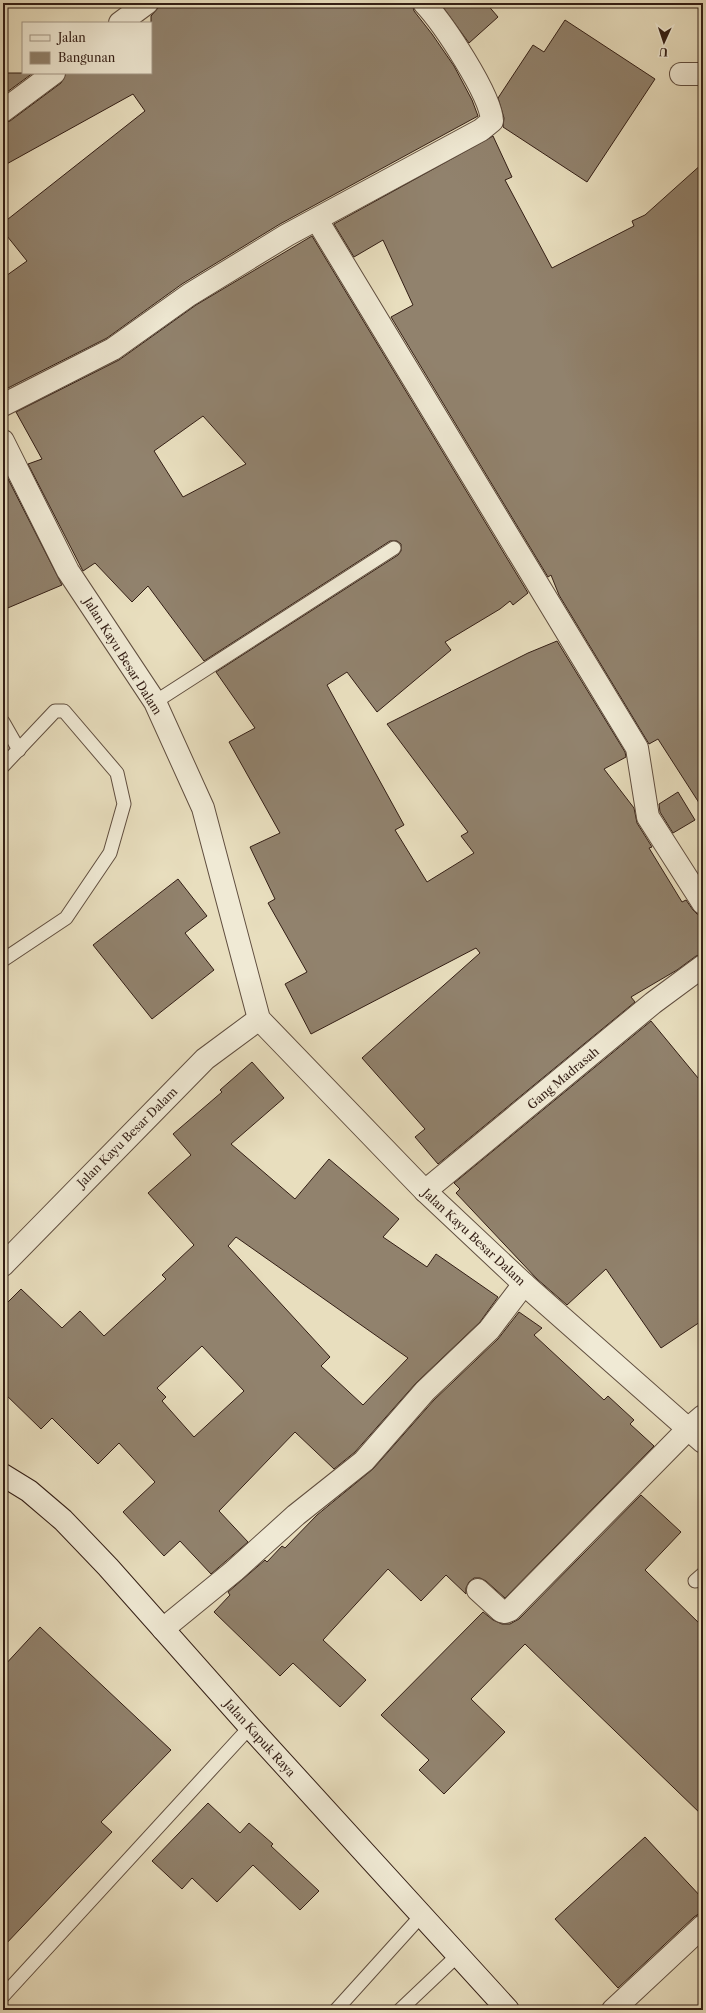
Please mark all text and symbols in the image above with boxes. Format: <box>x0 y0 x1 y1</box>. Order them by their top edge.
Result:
legend <box>22 22 152 74</box>
north arrow <box>644 22 684 62</box>
text: Jalan <box>56 30 86 45</box>
text: U <box>659 45 668 59</box>
text: Bangunan <box>58 50 116 65</box>
street label: Jalan Kayu Besar Dalam <box>80 593 165 717</box>
street label: Gang Madrasah <box>524 1043 602 1112</box>
street label: Jalan Kayu Besar Dalam <box>72 1084 180 1192</box>
street label: Jalan Kayu Besar Dalam <box>418 1184 529 1289</box>
street label: Jalan Kapuk Raya <box>220 1695 299 1780</box>

